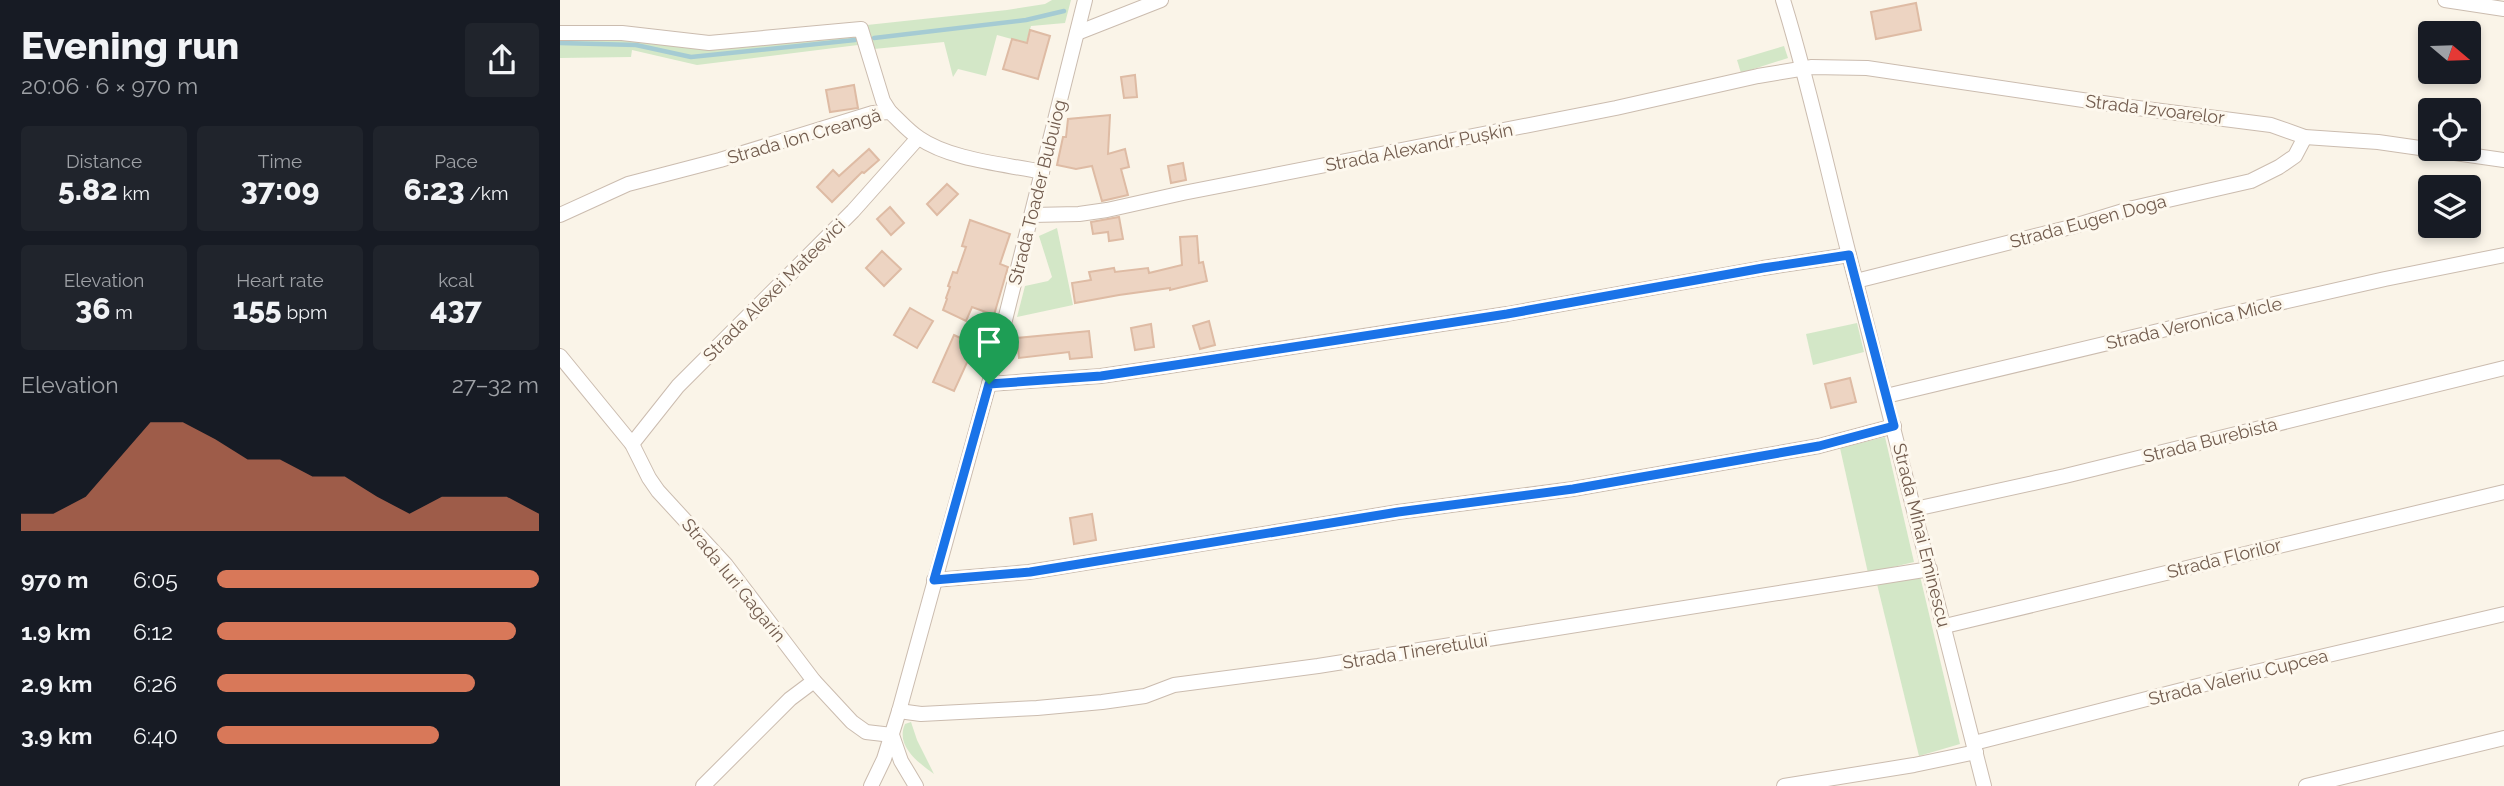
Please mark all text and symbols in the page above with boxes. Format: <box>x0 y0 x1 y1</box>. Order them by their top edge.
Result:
north arrow <box>2418 21 2482 84</box>
map controls <box>2418 21 2481 238</box>
text: Evening run <box>21 23 239 68</box>
button: share <box>465 23 539 97</box>
text: 20:06 · 6 × 970 m <box>21 72 198 99</box>
street label: Strada Izvoarelor <box>2084 90 2226 128</box>
street label: Strada Toader Bubuiog <box>1004 97 1070 287</box>
button: locate <box>2418 98 2481 161</box>
street label: Strada Ion Creangă <box>725 104 883 168</box>
street label: Strada Alexandr Pușkin <box>1323 118 1515 176</box>
text: Distance <box>66 150 142 172</box>
text: Time <box>258 150 302 172</box>
text: Pace <box>434 150 478 172</box>
text: 5.82 <box>58 172 118 207</box>
text: 37:09 <box>241 172 319 207</box>
text: 6:23 <box>404 172 465 207</box>
button: layers <box>2418 175 2481 238</box>
text: km <box>118 182 150 204</box>
text: /km <box>465 182 508 204</box>
street label: Strada Eugen Doga <box>2007 190 2169 252</box>
street label: Strada Alexei Mateevici <box>699 215 849 365</box>
text: Elevation <box>64 269 144 291</box>
text: Heart rate <box>236 269 324 291</box>
text: kcal <box>438 269 474 291</box>
text: 36 <box>75 291 111 326</box>
text: 155 <box>233 291 282 326</box>
text: 437 <box>430 291 482 326</box>
street label: Strada Veronica Micle <box>2104 292 2284 353</box>
text: m <box>111 301 133 323</box>
text: bpm <box>282 301 327 323</box>
pin <box>959 312 1019 384</box>
icon: arrive <box>970 323 1008 361</box>
text: Elevation <box>21 371 119 398</box>
text: 27–32 m <box>452 371 539 398</box>
street label: Strada Burebista <box>2141 413 2279 467</box>
street label: Strada Mihai Eminescu <box>1889 441 1955 629</box>
street label: Strada Iuri Gagarin <box>678 514 790 646</box>
street label: Strada Florilor <box>2165 534 2284 582</box>
text: 970 m <box>21 566 89 593</box>
text: 6:05 <box>133 566 178 593</box>
text: 1.9 km <box>21 618 91 645</box>
text: 6:12 <box>133 618 173 645</box>
street label: Strada Tineretului <box>1341 629 1489 673</box>
street label: Strada Valeriu Cupcea <box>2146 645 2330 709</box>
text: 2.9 km <box>21 670 92 697</box>
text: 6:26 <box>133 670 177 697</box>
text: 3.9 km <box>21 722 92 749</box>
text: 6:40 <box>133 722 178 749</box>

